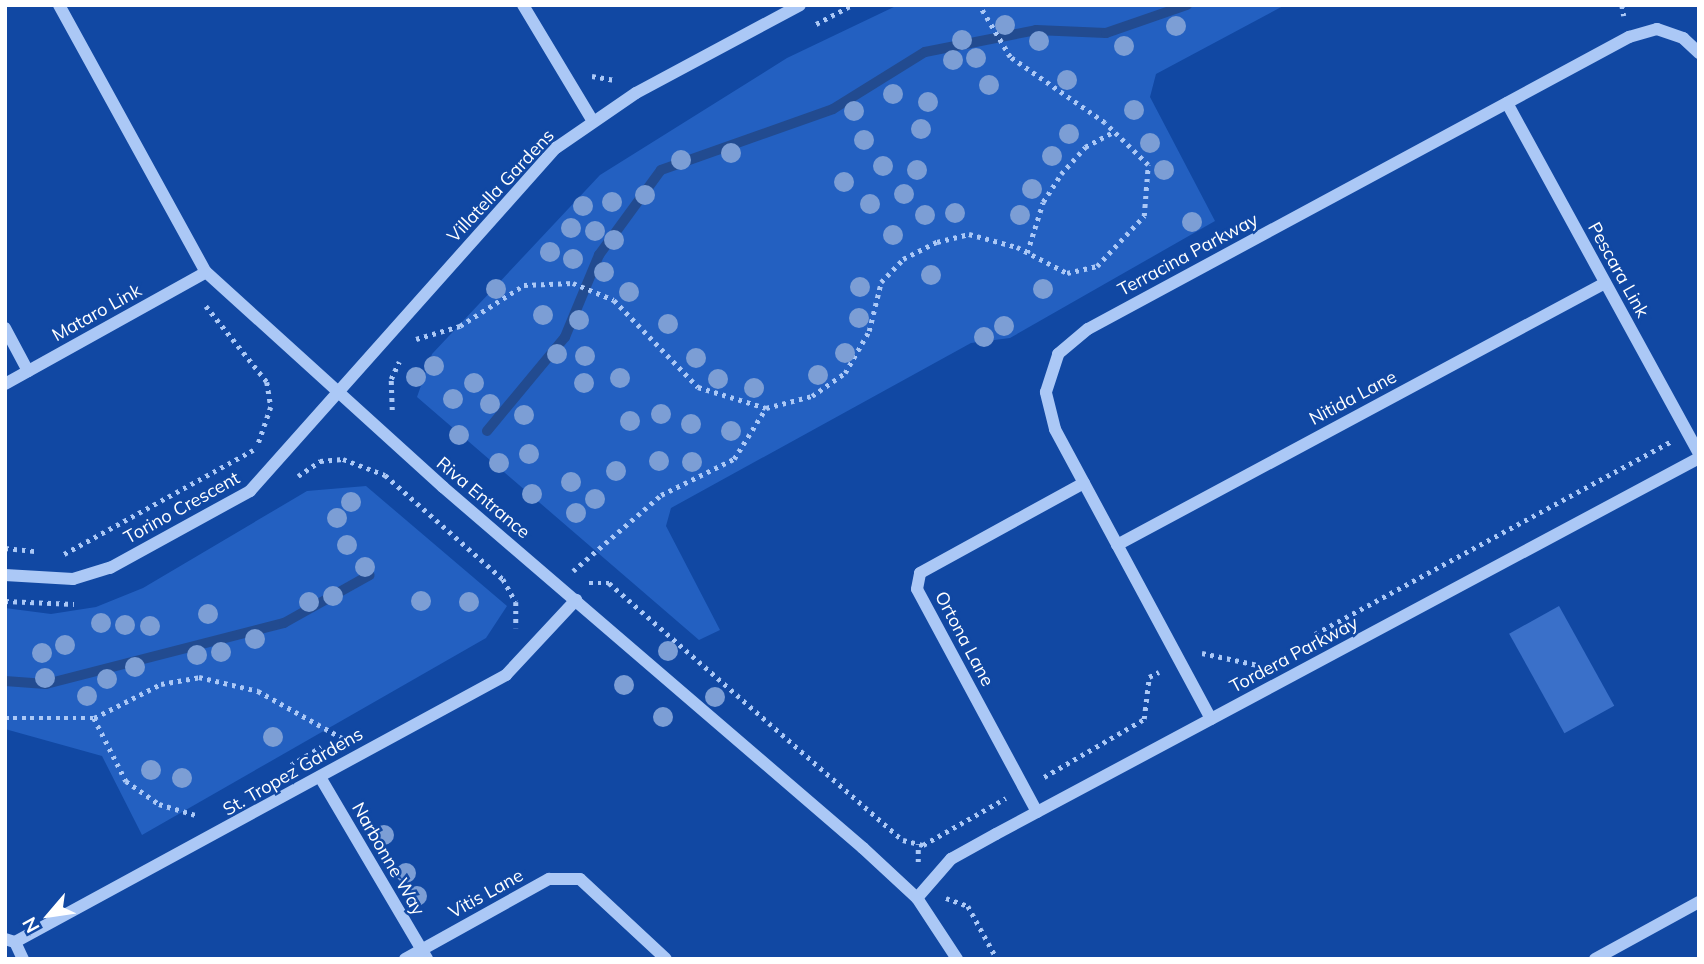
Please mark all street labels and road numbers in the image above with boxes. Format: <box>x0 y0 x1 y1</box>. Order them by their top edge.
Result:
street label: Villatella Gardens <box>443 125 559 247</box>
street label: Terracina Parkway <box>1114 209 1262 301</box>
street label: Pescara Link <box>1583 219 1653 321</box>
street label: Mataro Link <box>49 280 145 346</box>
street label: Nitida Lane <box>1306 366 1400 430</box>
street label: Riva Entrance <box>432 453 534 543</box>
street label: Torino Crescent <box>120 467 244 549</box>
street label: Ortona Lane <box>930 588 998 690</box>
street label: Tordera Parkway <box>1226 612 1362 698</box>
street label: St. Tropez Gardens <box>219 723 367 821</box>
street label: Narbonne Way <box>347 799 429 919</box>
street label: Vitis Lane <box>445 865 527 923</box>

